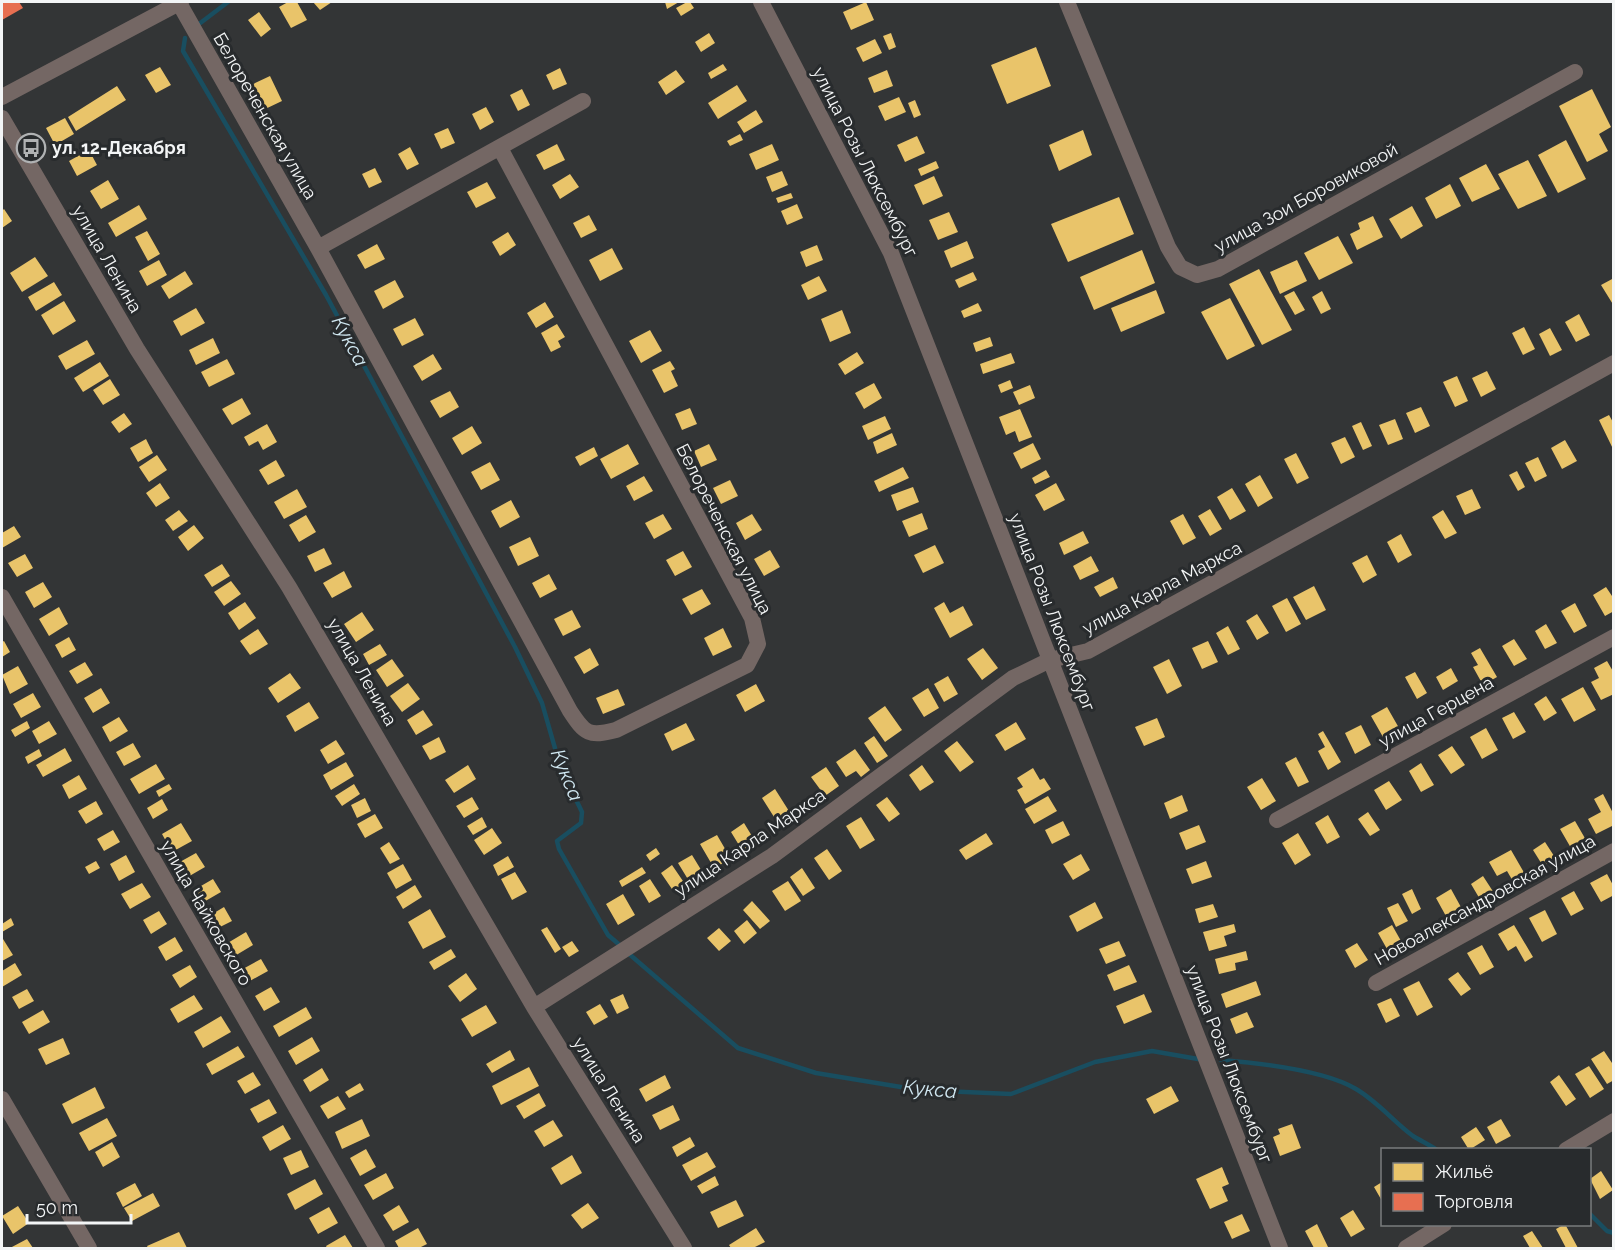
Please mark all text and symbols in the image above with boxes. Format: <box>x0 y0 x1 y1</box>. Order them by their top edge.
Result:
street label: Белореченская улица <box>209 29 322 203</box>
street label: улица Розы Люксембург <box>808 63 923 260</box>
bus stop icon: ул. 12-Декабря <box>15 132 47 164</box>
place label: ул. 12-Декабря <box>52 137 186 158</box>
street label: улица Зои Боровиковой <box>1210 138 1401 257</box>
street label: улица Ленина <box>68 201 147 316</box>
water label: Кукса <box>327 311 373 371</box>
street label: Белореченская улица <box>672 440 777 618</box>
street label: улица Розы Люксембург <box>1005 510 1100 714</box>
street label: улица Карла Маркса <box>1078 537 1245 639</box>
street label: улица Ленина <box>323 614 402 729</box>
street label: улица Герцена <box>1375 671 1497 752</box>
water label: Кукса <box>546 745 588 805</box>
street label: улица Карла Маркса <box>670 784 829 901</box>
street label: Новоалександровская улица <box>1371 830 1599 969</box>
street label: улица Чайковского <box>156 836 257 989</box>
street label: улица Розы Люксембург <box>1182 962 1277 1166</box>
street label: улица Ленина <box>569 1033 650 1146</box>
water label: Кукса <box>902 1075 958 1103</box>
legend <box>1381 1148 1591 1226</box>
text: Жильё <box>1435 1161 1493 1182</box>
scale bar <box>27 1187 130 1225</box>
text: Торговля <box>1435 1191 1513 1212</box>
text: 50 m <box>36 1197 78 1218</box>

